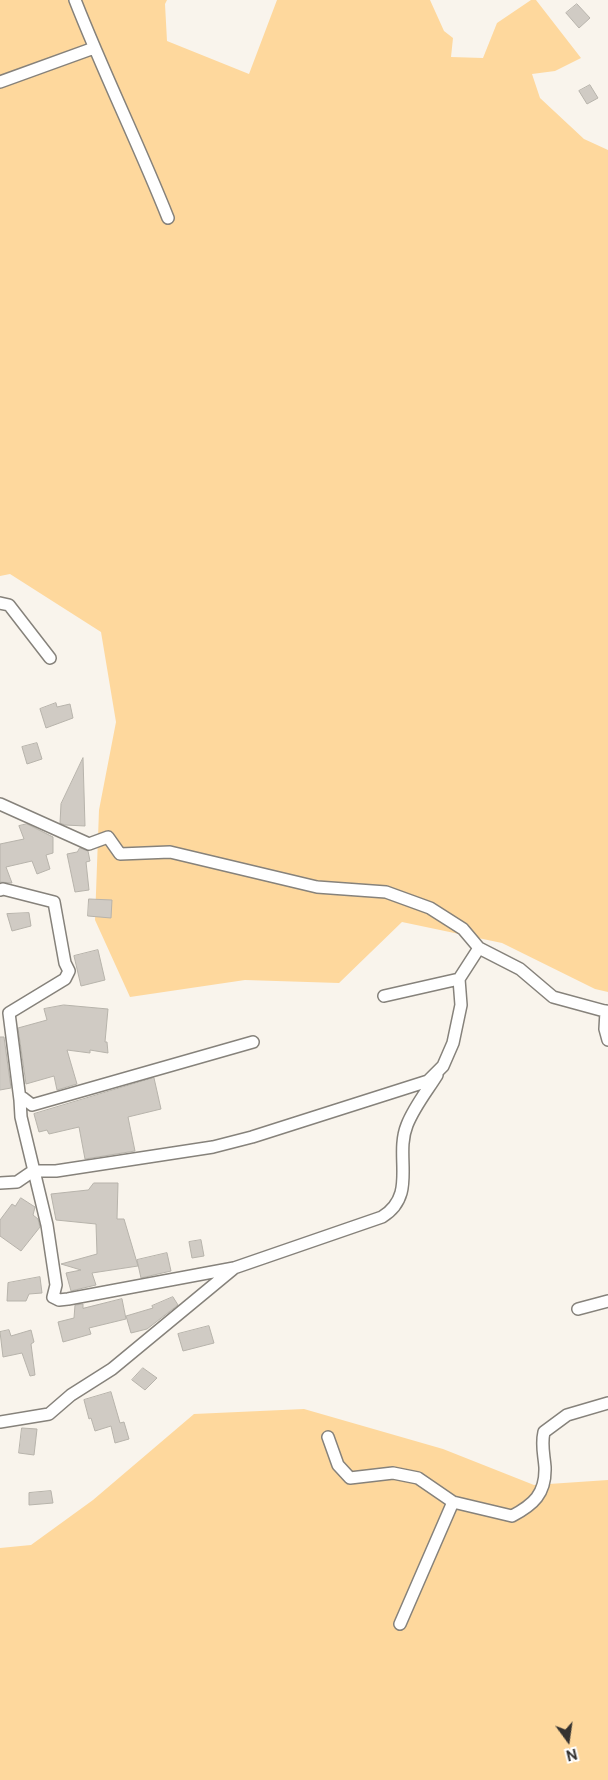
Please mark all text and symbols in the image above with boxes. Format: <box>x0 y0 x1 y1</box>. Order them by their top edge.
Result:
north arrow <box>543 1715 593 1765</box>
text: N <box>564 1745 579 1764</box>

